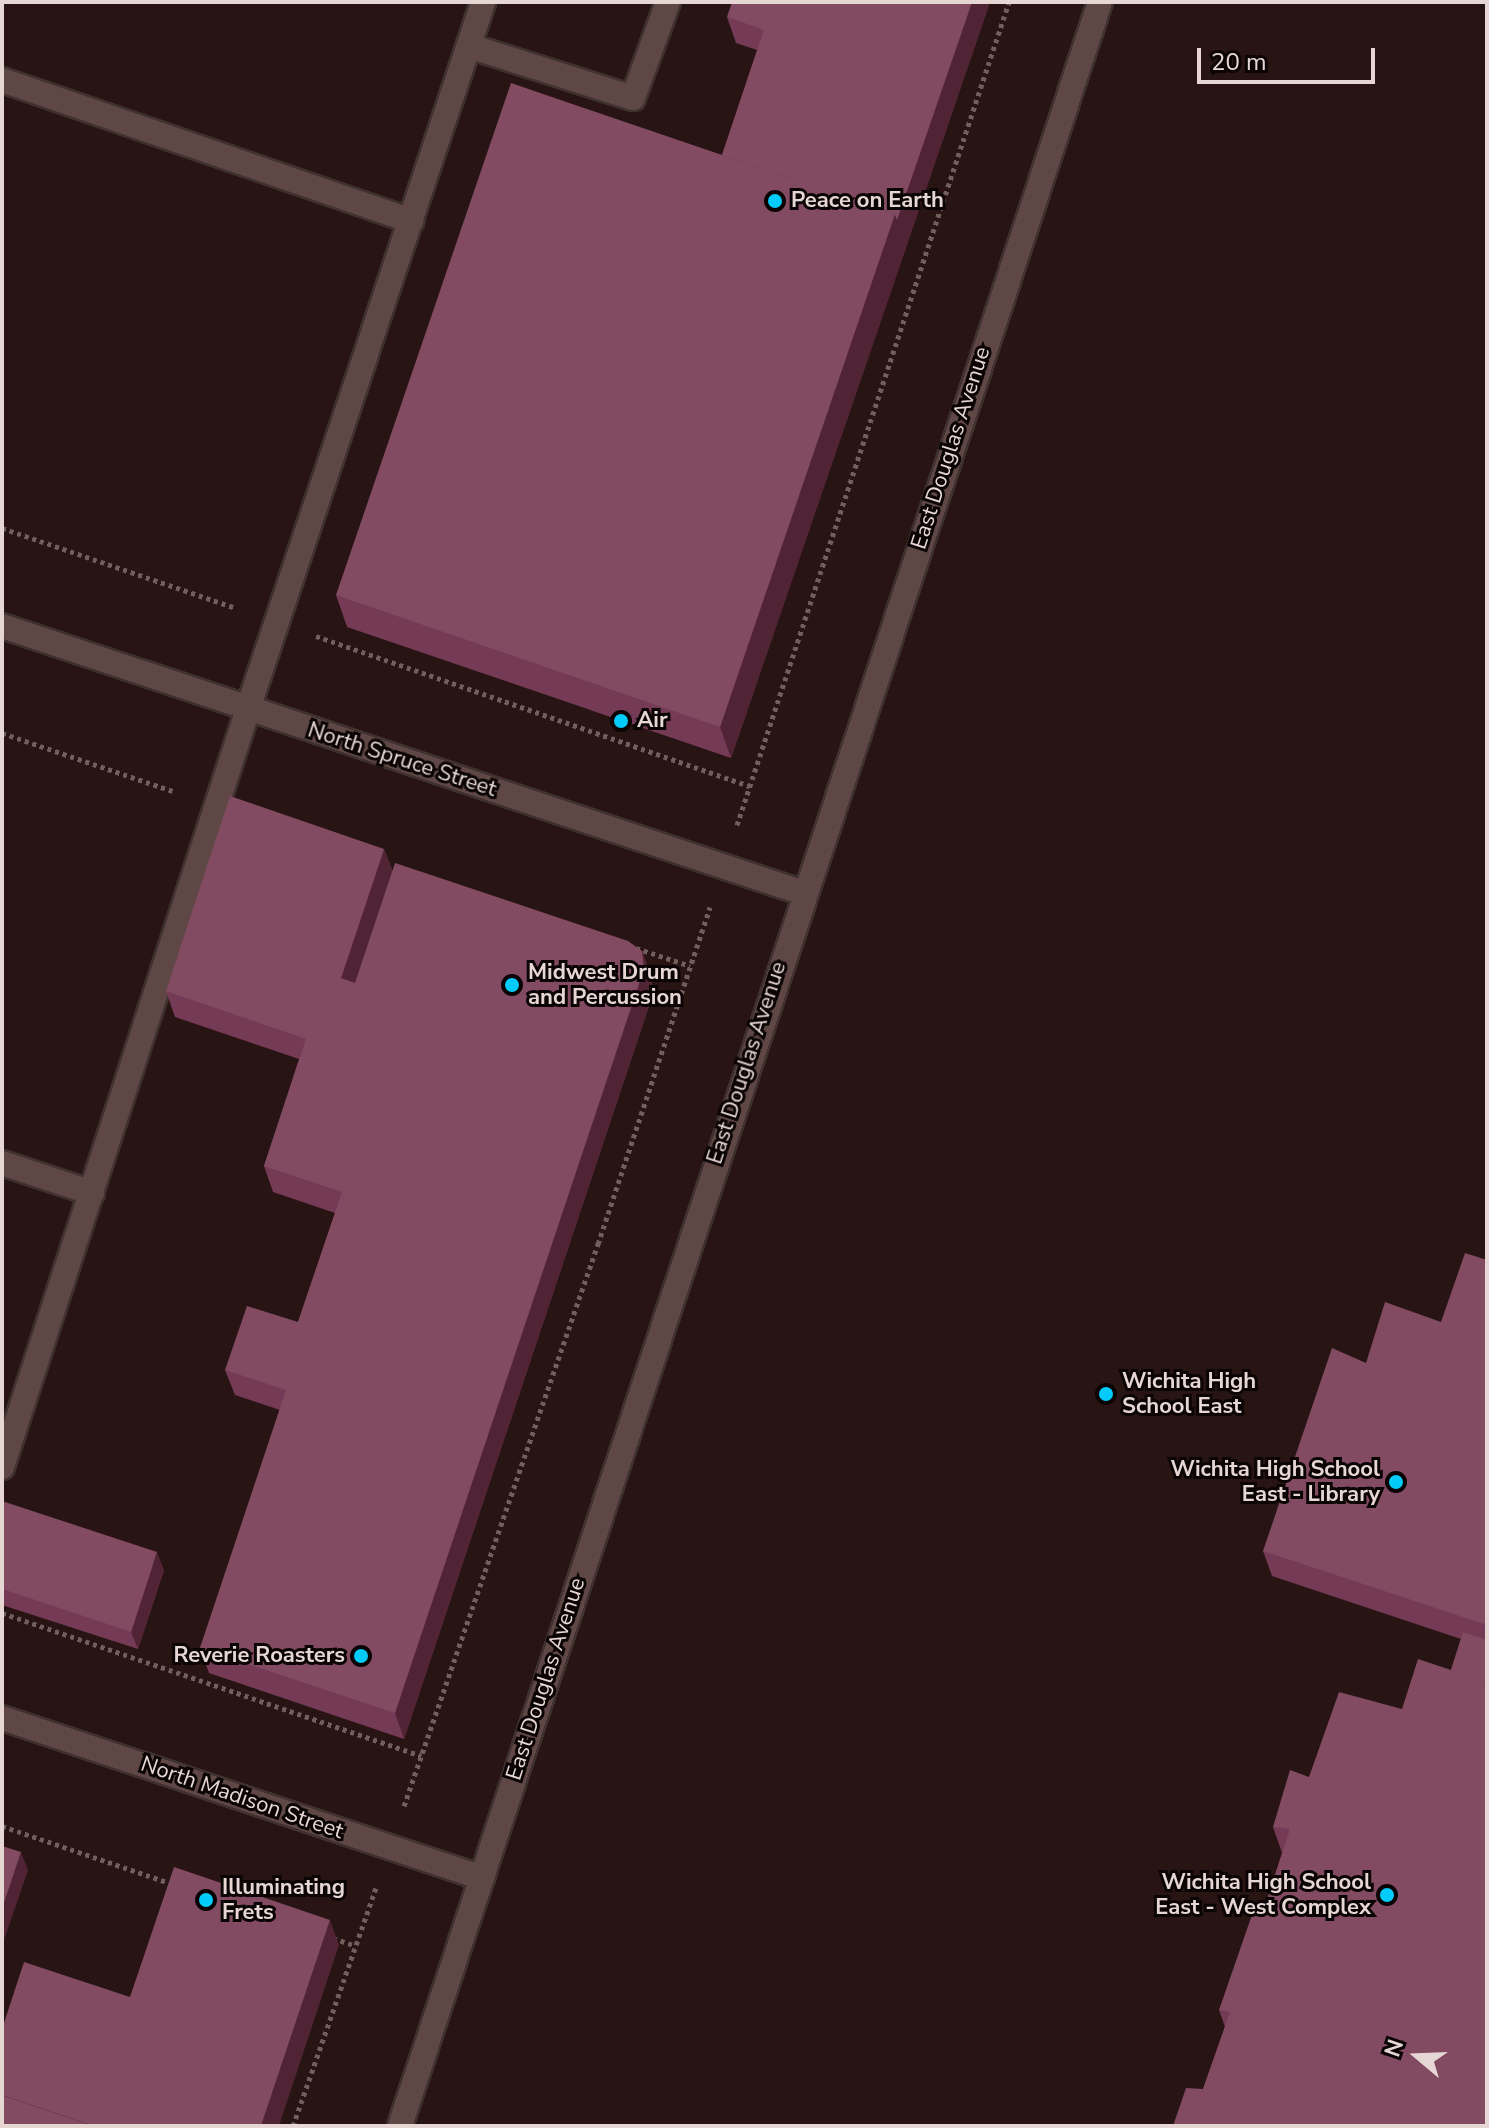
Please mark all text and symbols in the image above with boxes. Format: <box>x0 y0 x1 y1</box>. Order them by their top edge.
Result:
scale bar <box>1201 32 1379 82</box>
text: 20 m <box>1211 46 1267 78</box>
place label: Peace on Earth <box>791 188 944 214</box>
marker: Peace on Earth <box>766 192 784 210</box>
street label: East Douglas Avenue <box>906 343 996 553</box>
place label: Air <box>637 708 668 734</box>
marker: Air <box>612 712 630 730</box>
street label: North Spruce Street <box>304 717 500 803</box>
street label: East Douglas Avenue <box>702 958 792 1168</box>
place label: Midwest Drum and Percussion <box>528 959 682 1010</box>
marker: Midwest Drum and Percussion <box>503 976 521 994</box>
place label: Wichita High School East <box>1122 1368 1256 1420</box>
marker: Wichita High School East <box>1097 1385 1115 1403</box>
place label: Wichita High School East - Library <box>1170 1456 1380 1508</box>
marker: Wichita High School East - Library <box>1387 1473 1405 1491</box>
street label: East Douglas Avenue <box>501 1574 591 1784</box>
place label: Reverie Roasters <box>173 1643 345 1669</box>
marker: Reverie Roasters <box>352 1647 370 1665</box>
street label: North Madison Street <box>137 1751 347 1845</box>
place label: Wichita High School East - West Complex <box>1155 1869 1371 1920</box>
place label: Illuminating Frets <box>222 1874 345 1926</box>
marker: Wichita High School East - West Complex <box>1378 1886 1396 1904</box>
marker: Illuminating Frets <box>197 1891 215 1909</box>
north arrow <box>1377 2016 1457 2096</box>
text: N <box>1377 2036 1411 2061</box>

